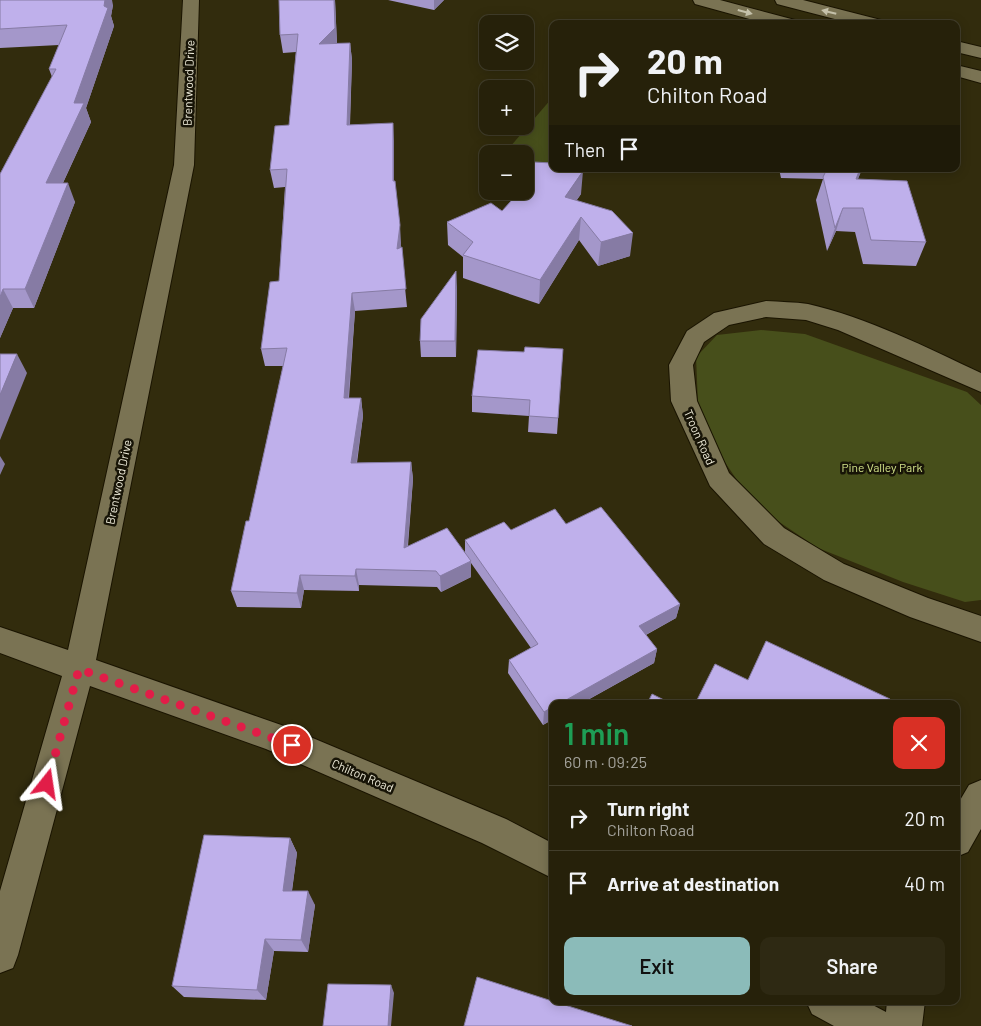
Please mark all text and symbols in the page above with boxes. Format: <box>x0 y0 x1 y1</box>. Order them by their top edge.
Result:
one-way arrow <box>737 8 752 16</box>
one-way arrow <box>822 8 837 16</box>
map controls <box>479 15 534 200</box>
button: layers <box>479 15 534 70</box>
text: 20 m <box>647 39 723 81</box>
street label: Brentwood Drive <box>179 40 197 126</box>
icon: right <box>564 40 629 105</box>
button: + <box>479 80 534 135</box>
text: Chilton Road <box>647 81 767 107</box>
icon: arrive <box>615 135 643 163</box>
text: Then <box>564 138 605 161</box>
button: − <box>479 145 534 200</box>
street label: Troon Road <box>682 407 718 467</box>
street label: Brentwood Drive <box>102 438 134 526</box>
park label: Pine Valley Park <box>841 460 923 474</box>
text: 1 min <box>564 715 629 751</box>
button: close <box>893 717 945 769</box>
pin <box>271 724 313 766</box>
icon: arrive <box>278 731 306 759</box>
text: 60 m · 09:25 <box>564 752 647 771</box>
street label: Chilton Road <box>330 756 396 794</box>
position arrow <box>20 757 72 809</box>
text: Turn right <box>607 797 689 820</box>
icon: right <box>564 804 592 832</box>
text: 20 m <box>905 807 945 830</box>
text: Chilton Road <box>607 820 695 839</box>
icon: arrive <box>564 869 592 897</box>
text: Arrive at destination <box>607 872 779 895</box>
text: 40 m <box>904 872 945 895</box>
button: Exit <box>564 937 750 995</box>
button: Share <box>760 937 945 995</box>

